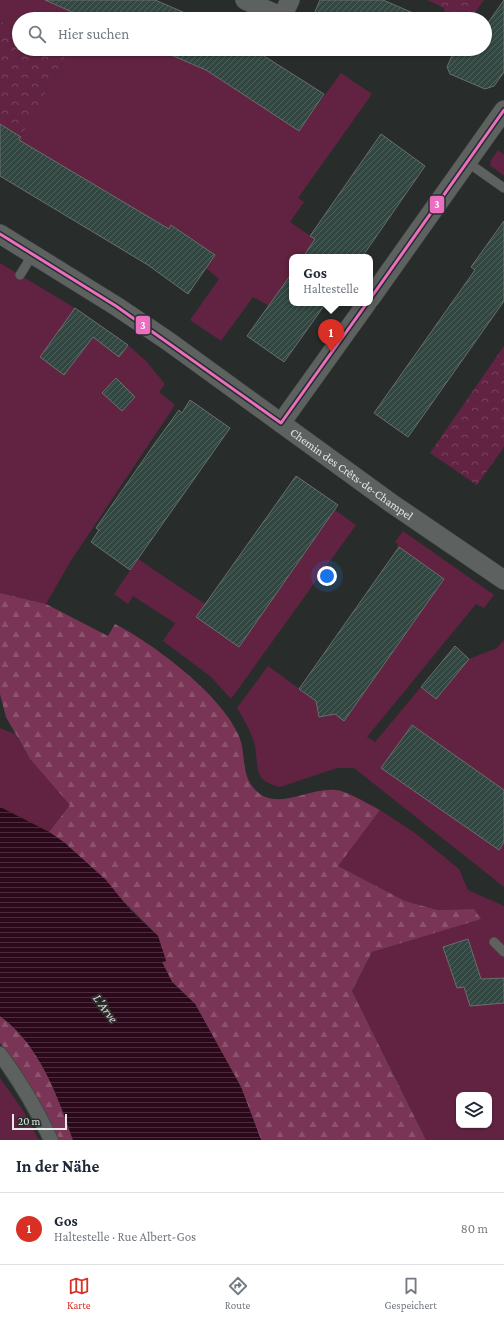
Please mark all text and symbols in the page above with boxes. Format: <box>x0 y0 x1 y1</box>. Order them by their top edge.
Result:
search box <box>12 12 492 56</box>
icon: search <box>26 23 48 45</box>
text: Hier suchen <box>58 26 129 42</box>
line badge: 3 <box>429 195 445 214</box>
text: 3 <box>434 198 440 210</box>
popup <box>289 254 373 306</box>
text: Gos <box>303 265 327 281</box>
text: Haltestelle <box>303 281 359 296</box>
line badge: 3 <box>135 315 151 335</box>
text: 3 <box>140 319 146 331</box>
pin: 1 <box>318 319 344 352</box>
street label: Chemin des Crêts-de-Champel <box>287 425 416 523</box>
your location <box>317 566 337 586</box>
water label: L'Arve <box>90 991 121 1026</box>
map controls <box>456 1092 492 1128</box>
button: layers <box>456 1092 492 1128</box>
scale bar <box>12 1112 67 1131</box>
text: 20 m <box>18 1115 40 1127</box>
text: In der Nähe <box>16 1157 99 1176</box>
text: Gos <box>54 1213 78 1229</box>
text: 1 <box>27 1221 31 1236</box>
text: 80 m <box>461 1221 488 1236</box>
text: Haltestelle · Rue Albert-Gos <box>54 1229 196 1244</box>
tab: Karte <box>67 1275 91 1311</box>
tab: Route <box>225 1275 250 1311</box>
tab: Gespeichert <box>385 1275 437 1311</box>

